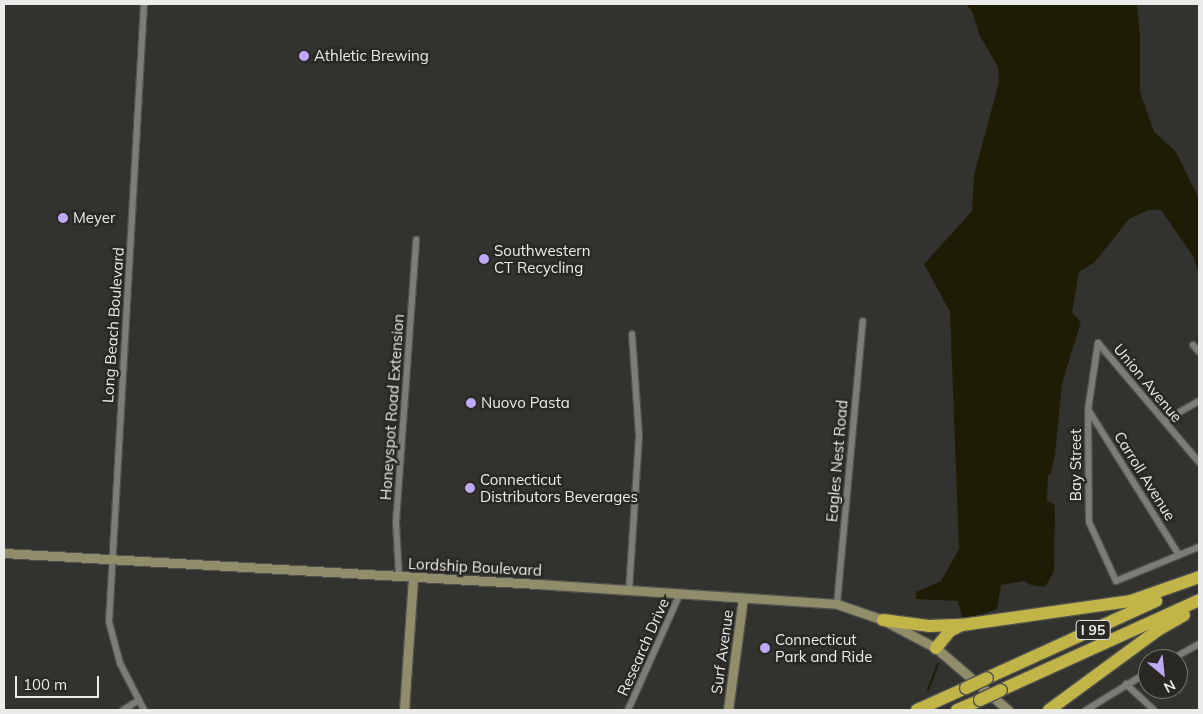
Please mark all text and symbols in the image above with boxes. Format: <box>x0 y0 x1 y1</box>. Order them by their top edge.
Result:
place label: Athletic Brewing <box>314 47 429 65</box>
marker: Athletic Brewing <box>298 50 310 62</box>
place label: Meyer <box>73 209 115 227</box>
marker: Meyer <box>57 212 69 224</box>
place label: Southwestern CT Recycling <box>494 241 591 276</box>
street label: Long Beach Boulevard <box>99 247 127 403</box>
marker: Southwestern CT Recycling <box>478 253 490 265</box>
street label: Honeyspot Road Extension <box>377 313 407 501</box>
street label: Union Avenue <box>1110 340 1186 426</box>
place label: Nuovo Pasta <box>481 394 570 412</box>
marker: Nuovo Pasta <box>465 397 477 409</box>
street label: Eagles Nest Road <box>823 399 851 523</box>
street label: Carroll Avenue <box>1110 428 1180 524</box>
street label: Bay Street <box>1067 429 1085 501</box>
place label: Connecticut Distributors Beverages <box>480 470 638 505</box>
marker: Connecticut Distributors Beverages <box>464 482 476 494</box>
street label: Lordship Boulevard <box>408 555 542 579</box>
street label: Research Drive <box>613 596 673 698</box>
street label: Surf Avenue <box>707 609 737 695</box>
road number: I 95 <box>1076 618 1110 642</box>
place label: Connecticut Park and Ride <box>775 630 872 665</box>
marker: Connecticut Park and Ride <box>759 642 771 654</box>
north arrow <box>1138 649 1188 699</box>
scale bar <box>18 666 101 698</box>
text: 100 m <box>23 675 67 694</box>
text: N <box>1161 676 1178 697</box>

